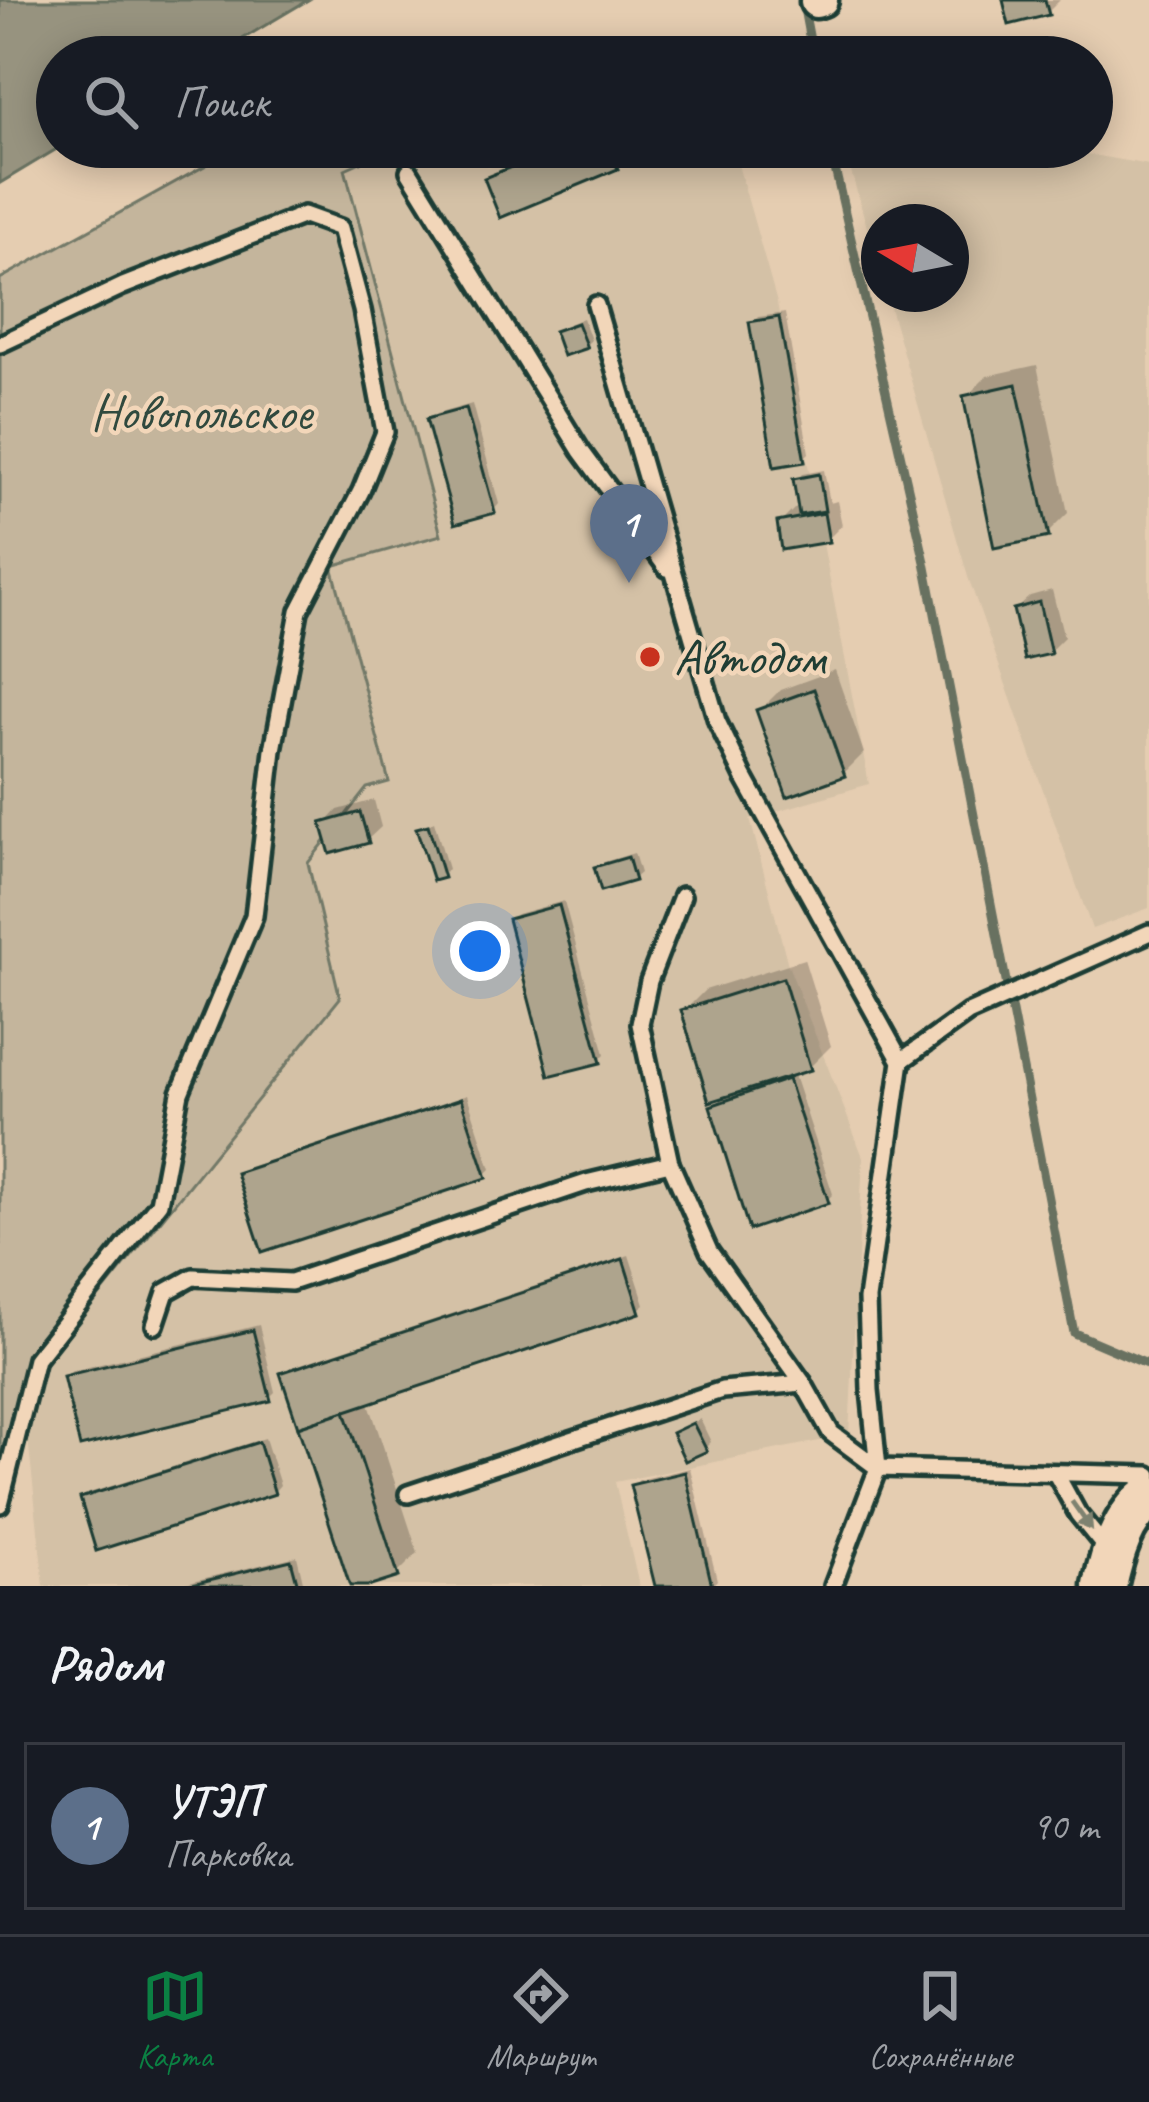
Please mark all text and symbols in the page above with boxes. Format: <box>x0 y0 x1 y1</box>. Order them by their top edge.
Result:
search box <box>36 36 1113 168</box>
icon: search <box>78 69 144 135</box>
text: Поиск <box>174 74 269 131</box>
north arrow <box>861 204 969 312</box>
park label: Новопольское <box>91 380 315 444</box>
pin: 1 <box>590 484 668 583</box>
place label: Автодом <box>674 625 828 689</box>
marker: Автодом <box>637 644 663 670</box>
your location <box>450 921 510 981</box>
one-way arrow <box>1070 1500 1093 1532</box>
text: Рядом <box>48 1632 162 1696</box>
text: УТЭП <box>165 1773 259 1830</box>
text: 1 <box>81 1802 99 1851</box>
text: 90 m <box>1032 1802 1098 1851</box>
text: Парковка <box>165 1830 291 1879</box>
tab: Карта <box>137 1963 212 2077</box>
tab: Маршрут <box>486 1963 595 2077</box>
tab: Сохранённые <box>869 1963 1012 2077</box>

